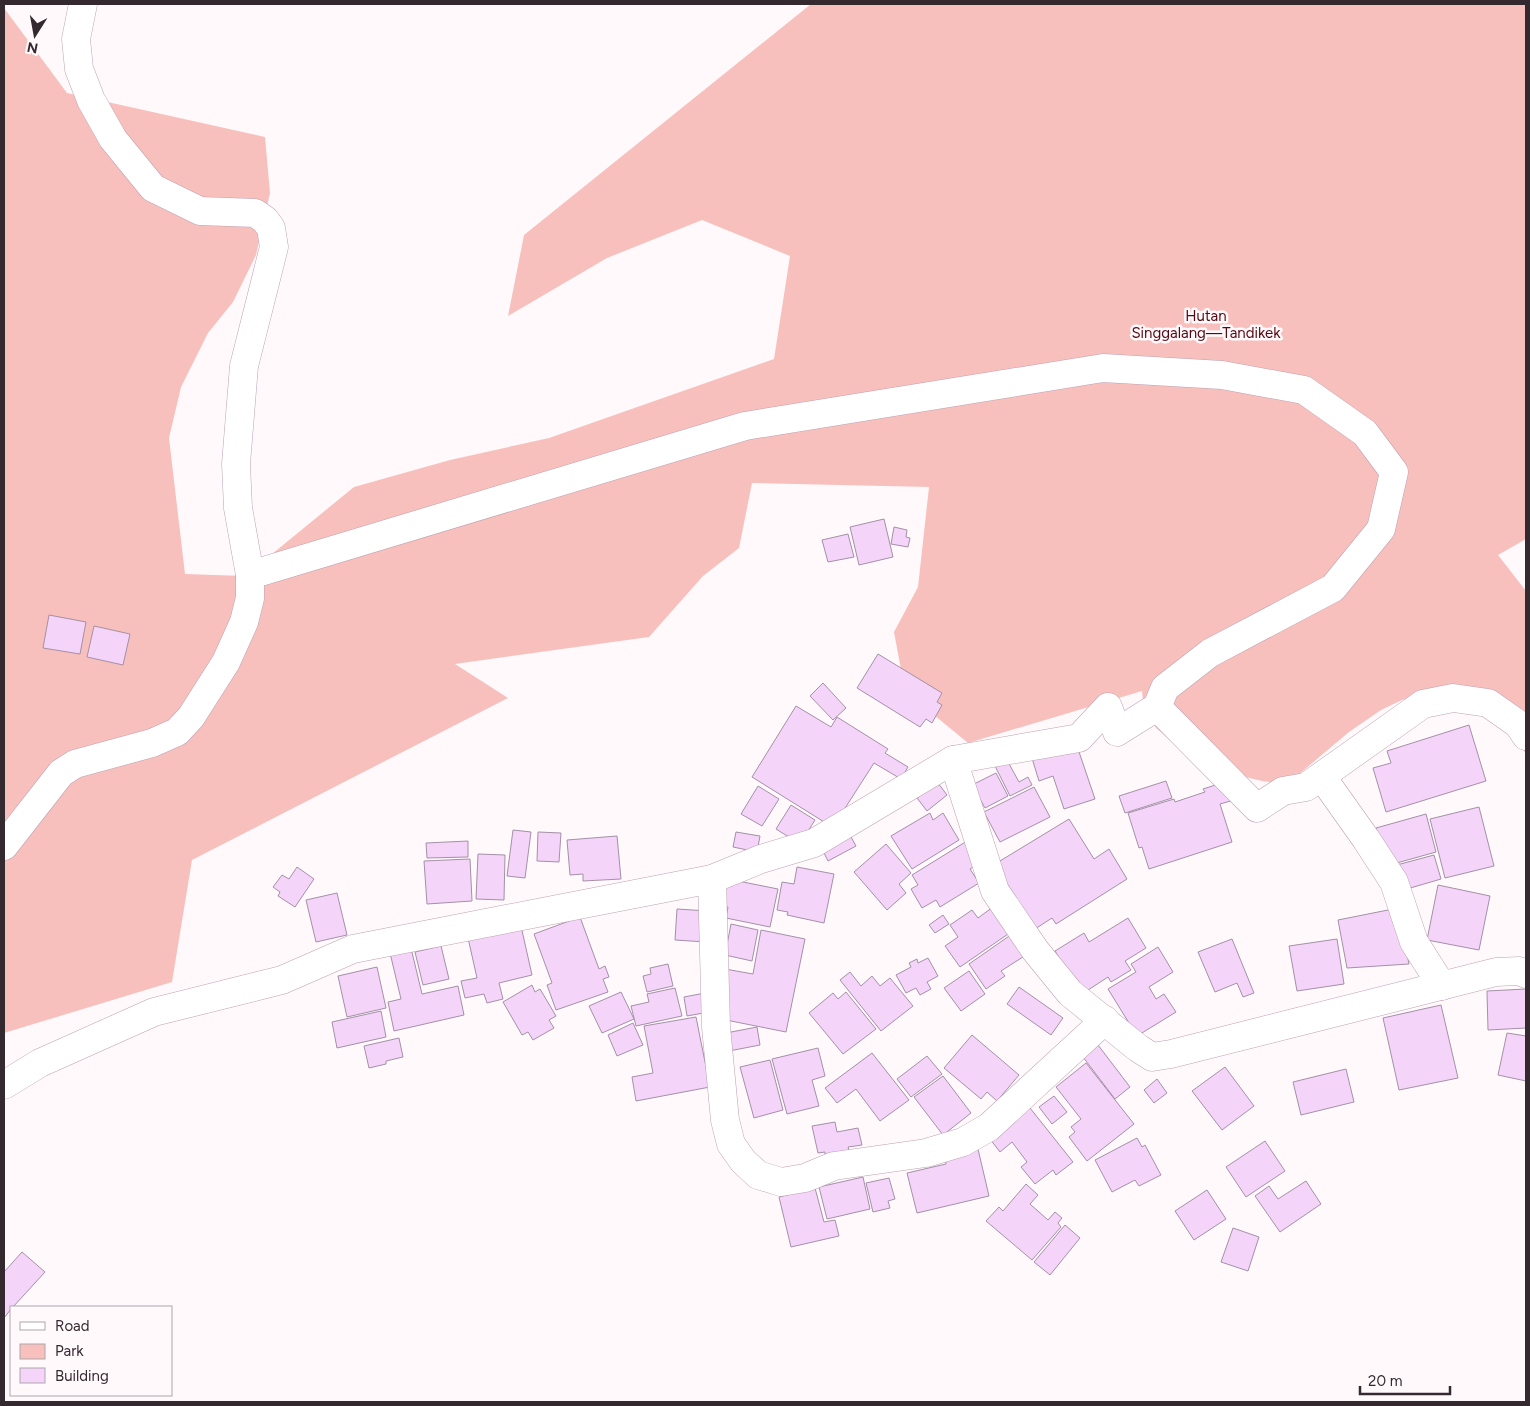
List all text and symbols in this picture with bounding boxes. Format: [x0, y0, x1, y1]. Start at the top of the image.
north arrow [10, 10, 60, 60]
text: N [26, 38, 40, 57]
park label: Hutan Singgalang—Tandikek [1131, 307, 1281, 342]
legend [10, 1306, 172, 1396]
text: Road [55, 1317, 90, 1335]
text: Park [55, 1342, 84, 1360]
scale bar [1360, 1364, 1450, 1396]
text: Building [55, 1367, 109, 1385]
text: 20 m [1368, 1372, 1402, 1390]

